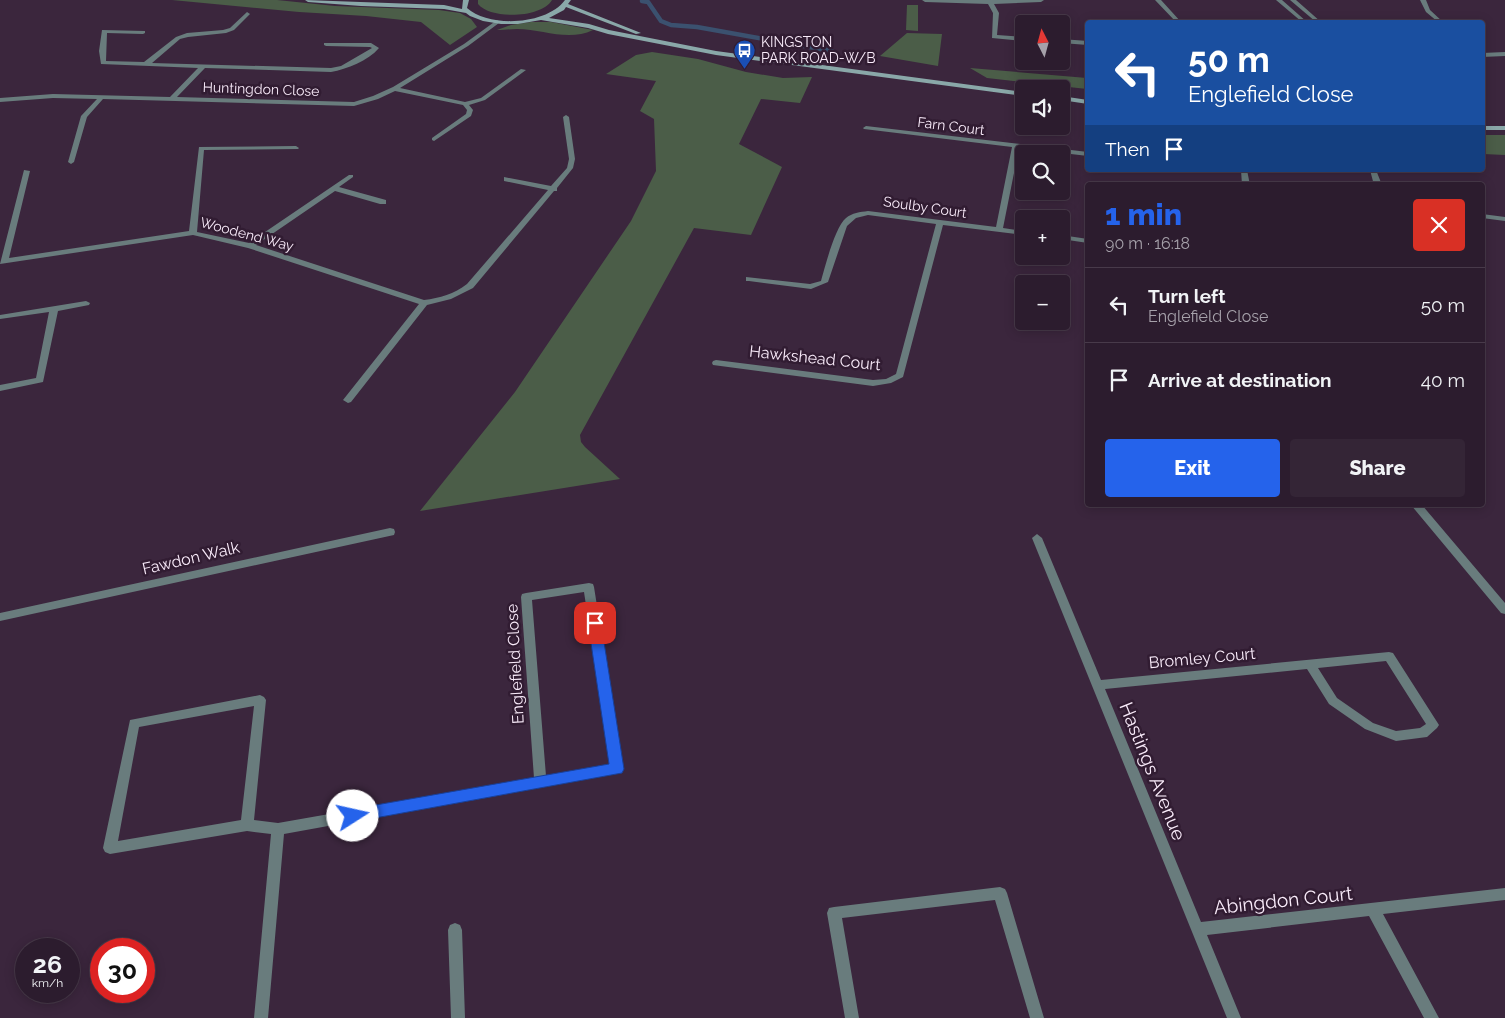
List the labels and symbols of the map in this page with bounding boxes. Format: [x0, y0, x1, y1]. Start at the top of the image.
north arrow [1015, 15, 1070, 70]
place label: KINGSTON PARK ROAD-W/B [761, 34, 876, 66]
bus stop icon: KINGSTON PARK ROAD-W/B [733, 38, 757, 69]
street label: Huntingdon Close [202, 79, 320, 99]
street label: Farn Court [917, 114, 986, 138]
street label: Soulby Court [882, 193, 968, 221]
street label: Woodend Way [198, 214, 296, 254]
street label: Hawkshead Court [748, 342, 882, 374]
street label: Fawdon Walk [140, 537, 242, 578]
pin [574, 602, 616, 644]
street label: Englefield Close [502, 603, 528, 725]
street label: Bromley Court [1148, 644, 1257, 672]
street label: Hastings Avenue [1115, 699, 1191, 843]
position arrow [326, 789, 378, 841]
street label: Abingdon Court [1213, 882, 1354, 918]
speed limit sign: 30 [90, 938, 155, 1003]

